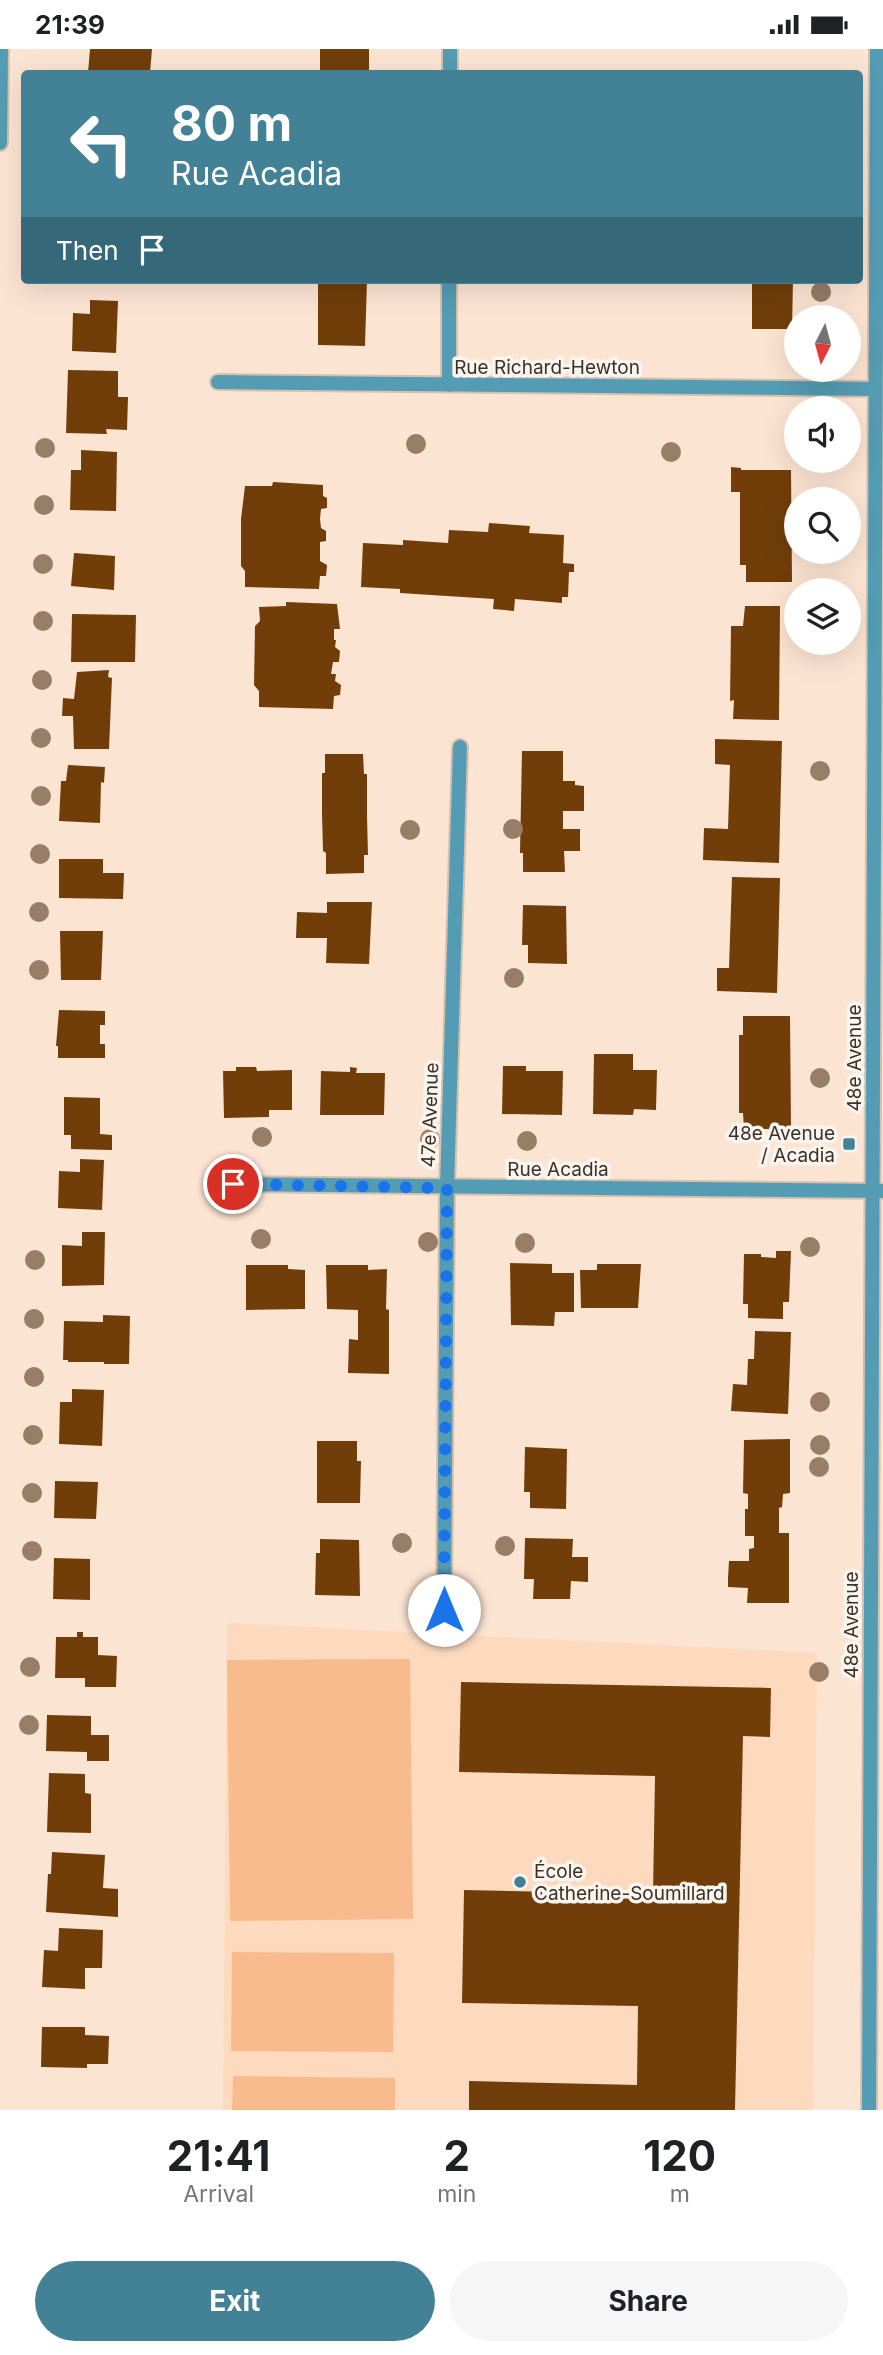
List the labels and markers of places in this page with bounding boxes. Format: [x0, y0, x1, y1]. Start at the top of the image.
place label: 48e Avenue / Acadia [728, 1122, 835, 1167]
marker: 48e Avenue / Acadia [841, 1136, 857, 1152]
pin [203, 1154, 263, 1214]
place label: École Catherine-Soumillard [534, 1859, 725, 1905]
marker: École Catherine-Soumillard [512, 1874, 528, 1890]

